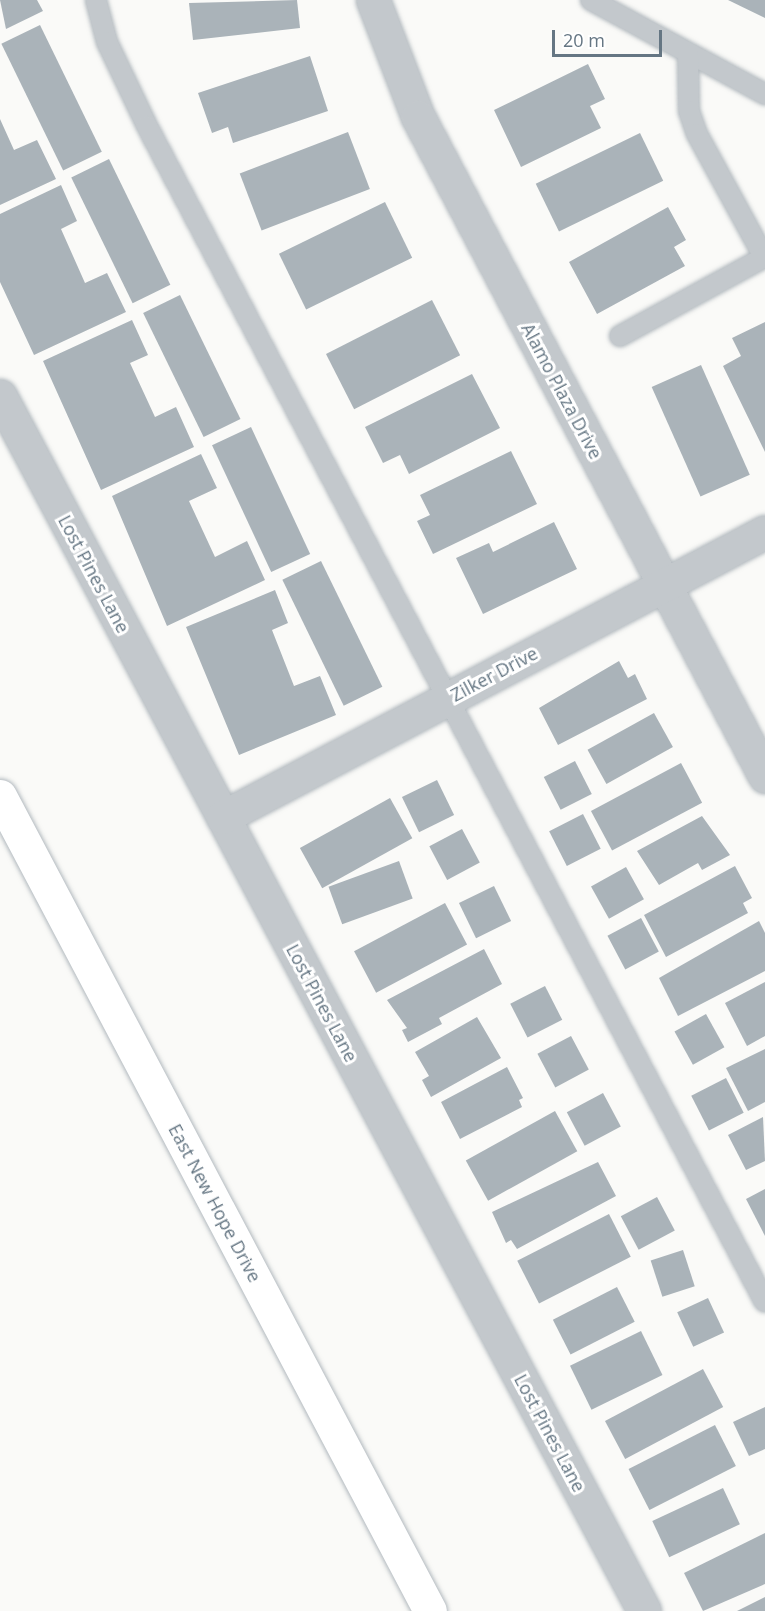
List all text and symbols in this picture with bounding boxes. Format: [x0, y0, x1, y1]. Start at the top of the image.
scale bar [555, 18, 664, 56]
text: 20 m [563, 28, 605, 52]
street label: Alamo Plaza Drive [517, 319, 607, 463]
street label: Lost Pines Lane [54, 511, 134, 637]
street label: Zilker Drive [447, 642, 541, 706]
street label: Lost Pines Lane [282, 940, 362, 1066]
street label: East New Hope Drive [164, 1120, 266, 1286]
street label: Lost Pines Lane [510, 1370, 590, 1496]

